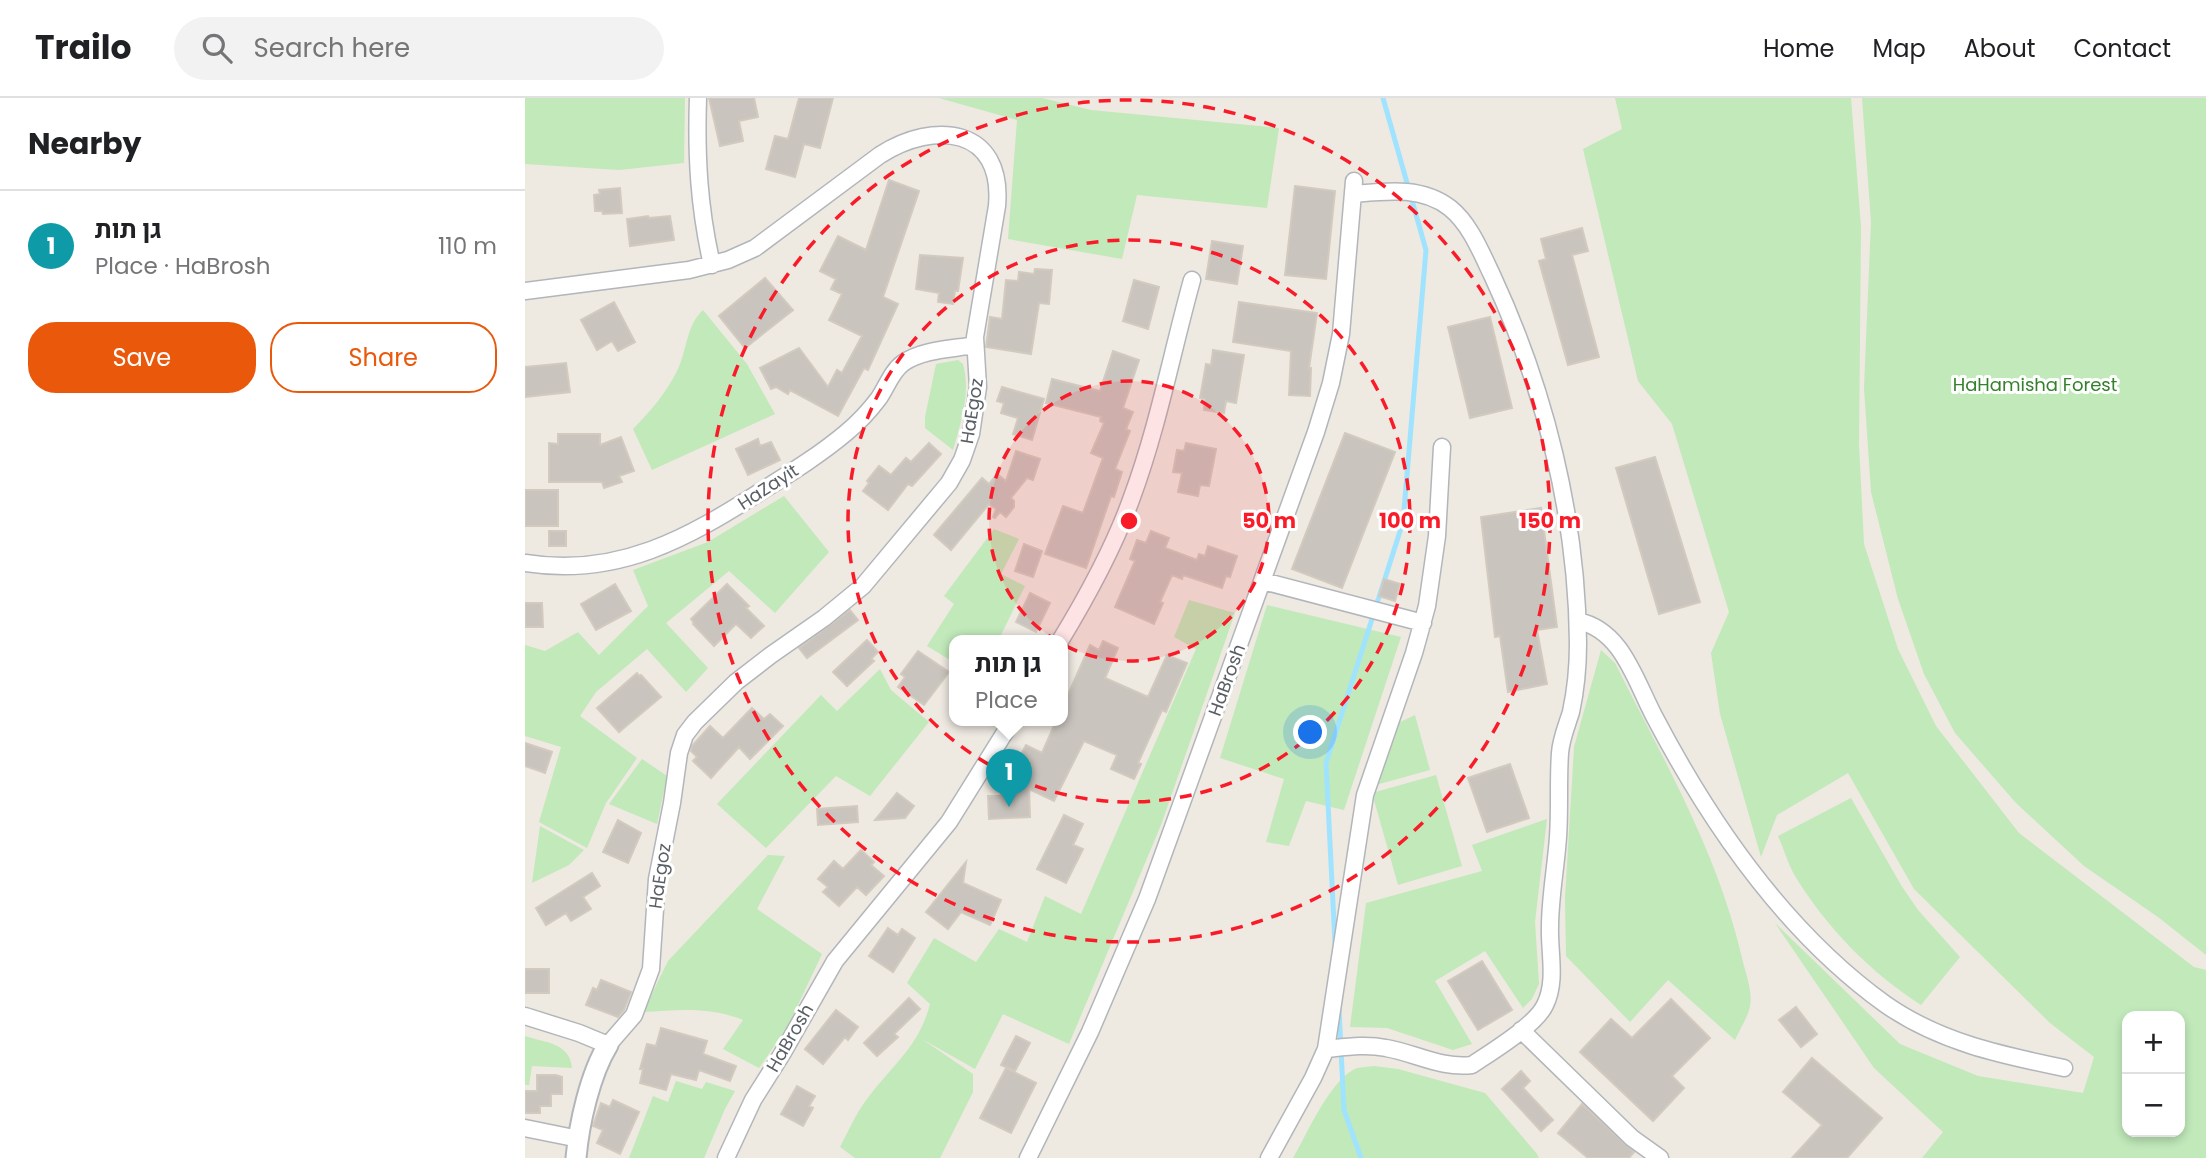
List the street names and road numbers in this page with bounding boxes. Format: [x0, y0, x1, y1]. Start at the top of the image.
street label: HaEgoz [954, 376, 989, 445]
street label: HaZayit [733, 458, 803, 515]
street label: HaBrosh [1202, 640, 1251, 719]
street label: HaEgoz [643, 842, 676, 910]
street label: HaBrosh [760, 999, 819, 1076]

